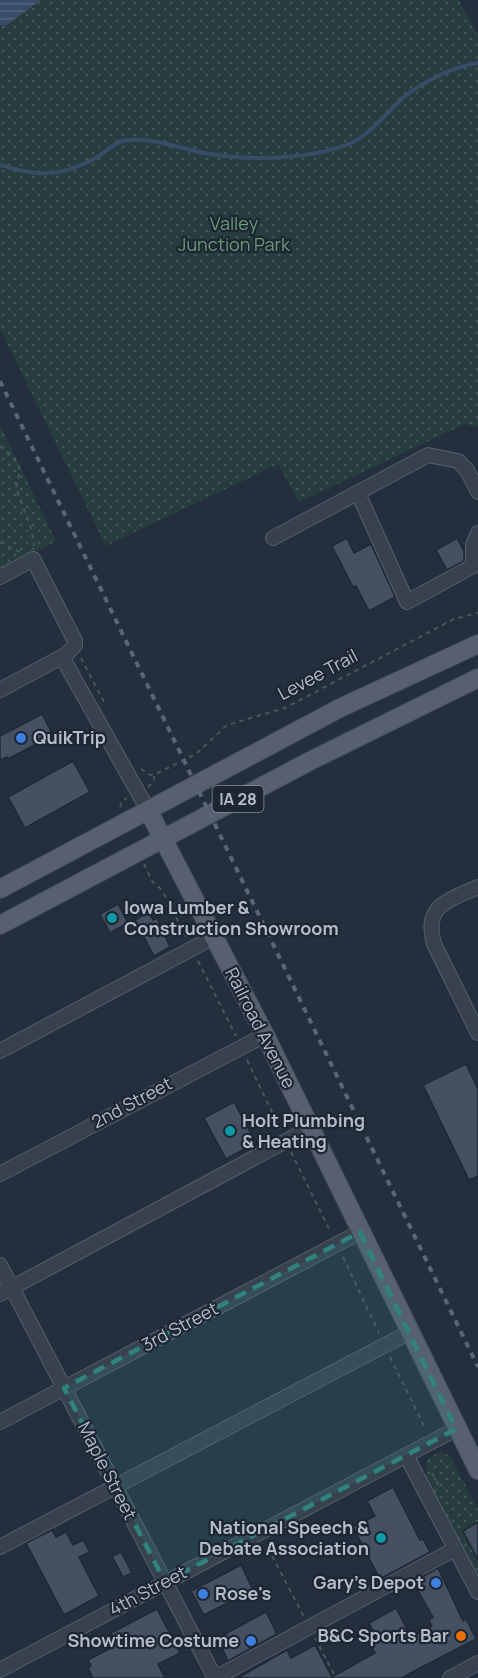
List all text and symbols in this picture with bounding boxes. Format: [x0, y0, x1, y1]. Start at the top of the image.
park label: Valley Junction Park [178, 211, 291, 256]
street label: Levee Trail [273, 643, 362, 705]
place label: QuikTrip [33, 725, 106, 749]
marker: QuikTrip [14, 731, 28, 745]
road number: IA 28 [212, 786, 264, 812]
place label: Iowa Lumber & Construction Showroom [124, 895, 339, 940]
marker: Iowa Lumber & Construction Showroom [105, 911, 119, 925]
street label: Railroad Avenue [220, 963, 302, 1092]
street label: 2nd Street [87, 1071, 176, 1133]
place label: Holt Plumbing & Heating [242, 1108, 365, 1153]
marker: Holt Plumbing & Heating [223, 1124, 237, 1138]
street label: 3rd Street [137, 1296, 222, 1356]
street label: Maple Street [73, 1417, 143, 1524]
place label: National Speech & Debate Association [199, 1515, 369, 1560]
marker: National Speech & Debate Association [374, 1531, 388, 1545]
street label: 4th Street [104, 1560, 191, 1621]
place label: Gary's Depot [313, 1570, 424, 1594]
marker: Gary's Depot [429, 1576, 443, 1590]
place label: Rose's [215, 1581, 272, 1605]
marker: Rose's [196, 1587, 210, 1601]
place label: B&C Sports Bar [317, 1623, 449, 1647]
place label: Showtime Costume [68, 1628, 239, 1652]
marker: B&C Sports Bar [454, 1629, 468, 1643]
marker: Showtime Costume [244, 1634, 258, 1648]

